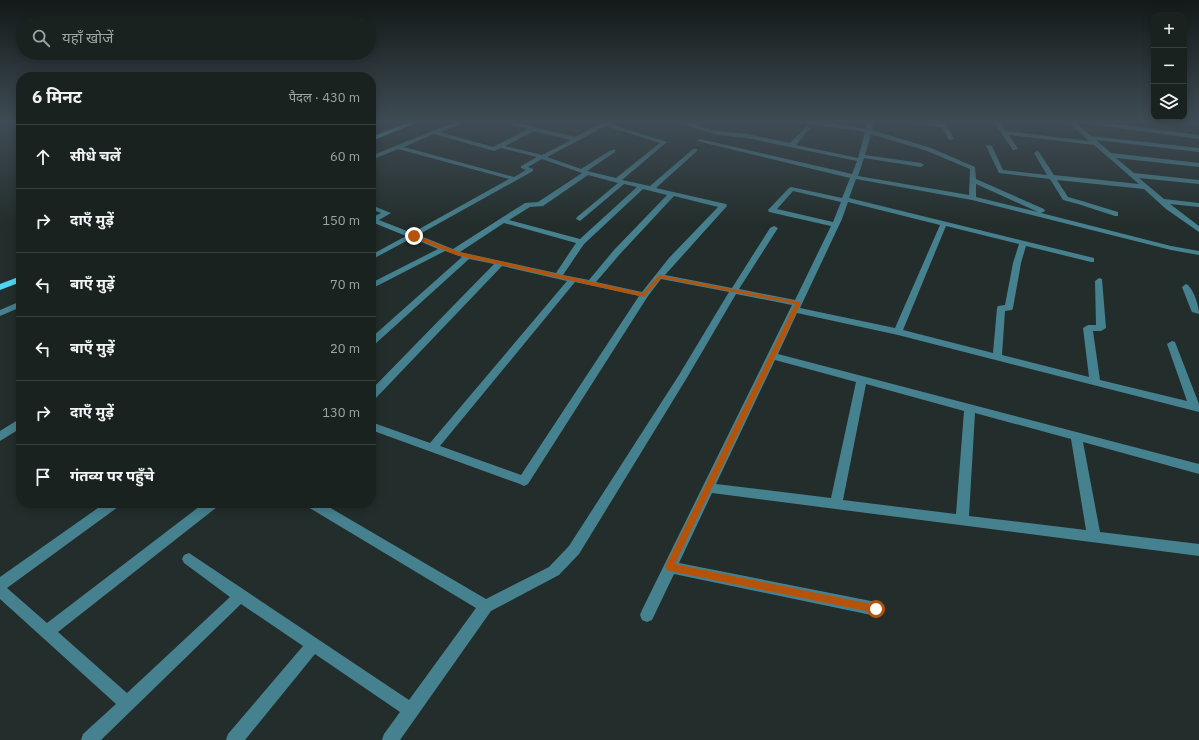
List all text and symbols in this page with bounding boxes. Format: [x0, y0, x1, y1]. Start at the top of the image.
map controls [1151, 12, 1187, 120]
button: + [1151, 12, 1187, 48]
search box [16, 16, 376, 60]
icon: search [30, 27, 52, 49]
text: यहाँ खोजें [62, 28, 113, 47]
button: − [1151, 48, 1187, 84]
button: layers [1151, 84, 1187, 120]
text: 6 मिनट [32, 86, 82, 108]
text: पैदल · 430 m [289, 89, 360, 106]
icon: ahead [32, 146, 54, 168]
text: सीधे चलें [70, 146, 121, 165]
text: 60 m [330, 148, 360, 165]
icon: right [32, 210, 54, 232]
text: दाएँ मुड़ें [70, 210, 114, 229]
text: 150 m [322, 212, 360, 229]
route end [405, 227, 423, 245]
icon: left [32, 274, 54, 296]
text: बाएँ मुड़ें [70, 274, 115, 293]
text: 70 m [330, 276, 360, 293]
icon: left [32, 338, 54, 360]
text: बाएँ मुड़ें [70, 338, 115, 357]
text: 20 m [330, 340, 360, 357]
icon: right [32, 402, 54, 424]
text: दाएँ मुड़ें [70, 402, 114, 421]
text: 130 m [322, 404, 360, 421]
icon: arrive [32, 466, 54, 488]
text: गंतव्य पर पहुँचे [70, 466, 154, 485]
route start [867, 600, 885, 618]

